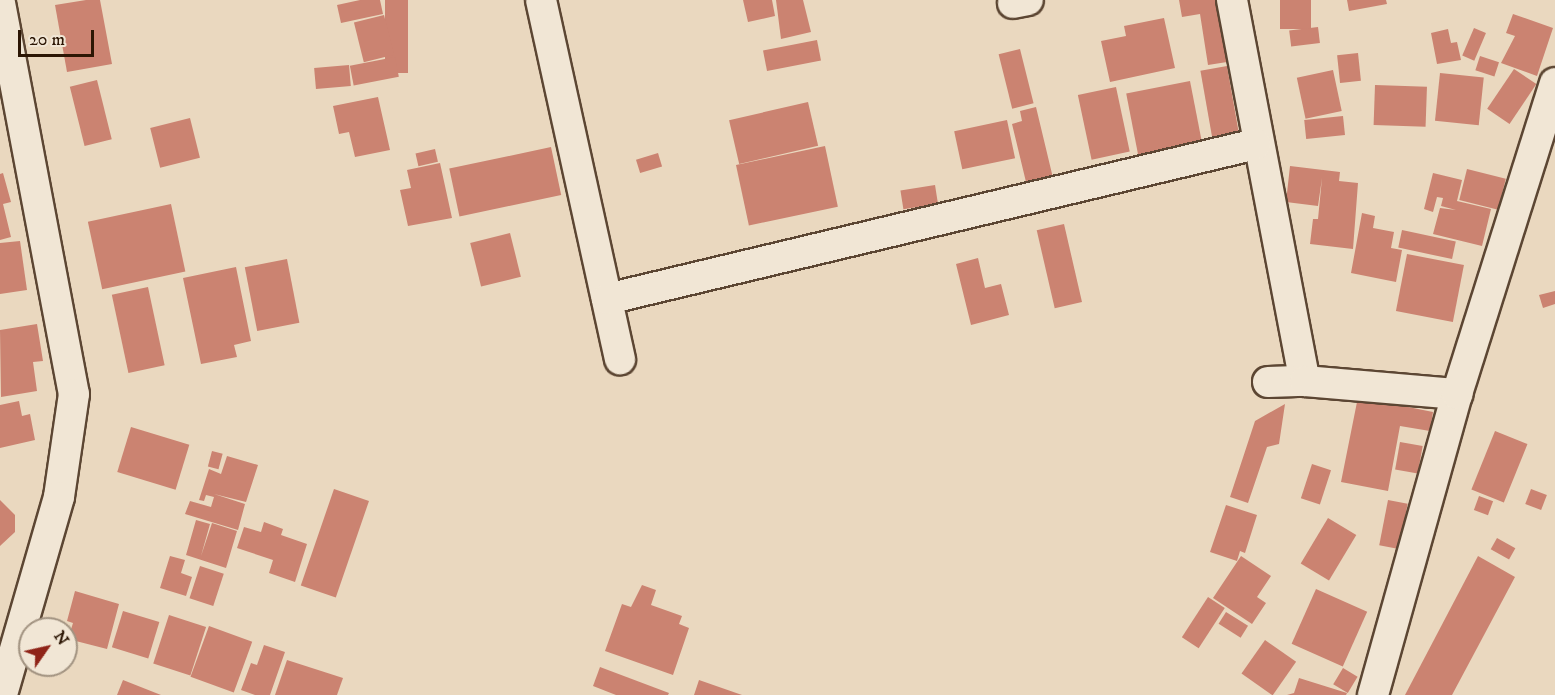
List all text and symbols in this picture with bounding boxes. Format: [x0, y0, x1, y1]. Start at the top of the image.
scale bar [21, 18, 98, 56]
text: 20 m [29, 29, 65, 51]
north arrow [18, 617, 78, 677]
text: N [49, 627, 73, 649]

